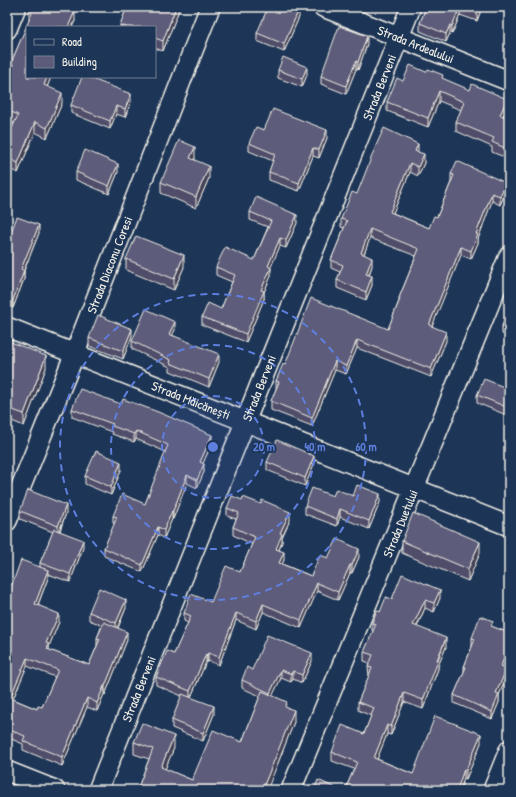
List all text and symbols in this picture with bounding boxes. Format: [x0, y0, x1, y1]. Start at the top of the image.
street label: Strada Ardealului [375, 21, 457, 67]
legend [26, 26, 156, 78]
text: Road [62, 33, 82, 50]
street label: Strada Berveni [358, 51, 400, 123]
text: Building [62, 53, 97, 70]
street label: Strada Diaconu Coresi [82, 213, 136, 316]
street label: Strada Berveni [237, 352, 280, 424]
street label: Strada Măicănești [149, 376, 233, 424]
text: 20 m [253, 438, 275, 455]
text: 40 m [305, 438, 325, 455]
text: 60 m [355, 438, 377, 455]
centre of rings [206, 440, 220, 454]
street label: Strada Duetului [378, 487, 422, 560]
street label: Strada Berveni [117, 653, 160, 725]

